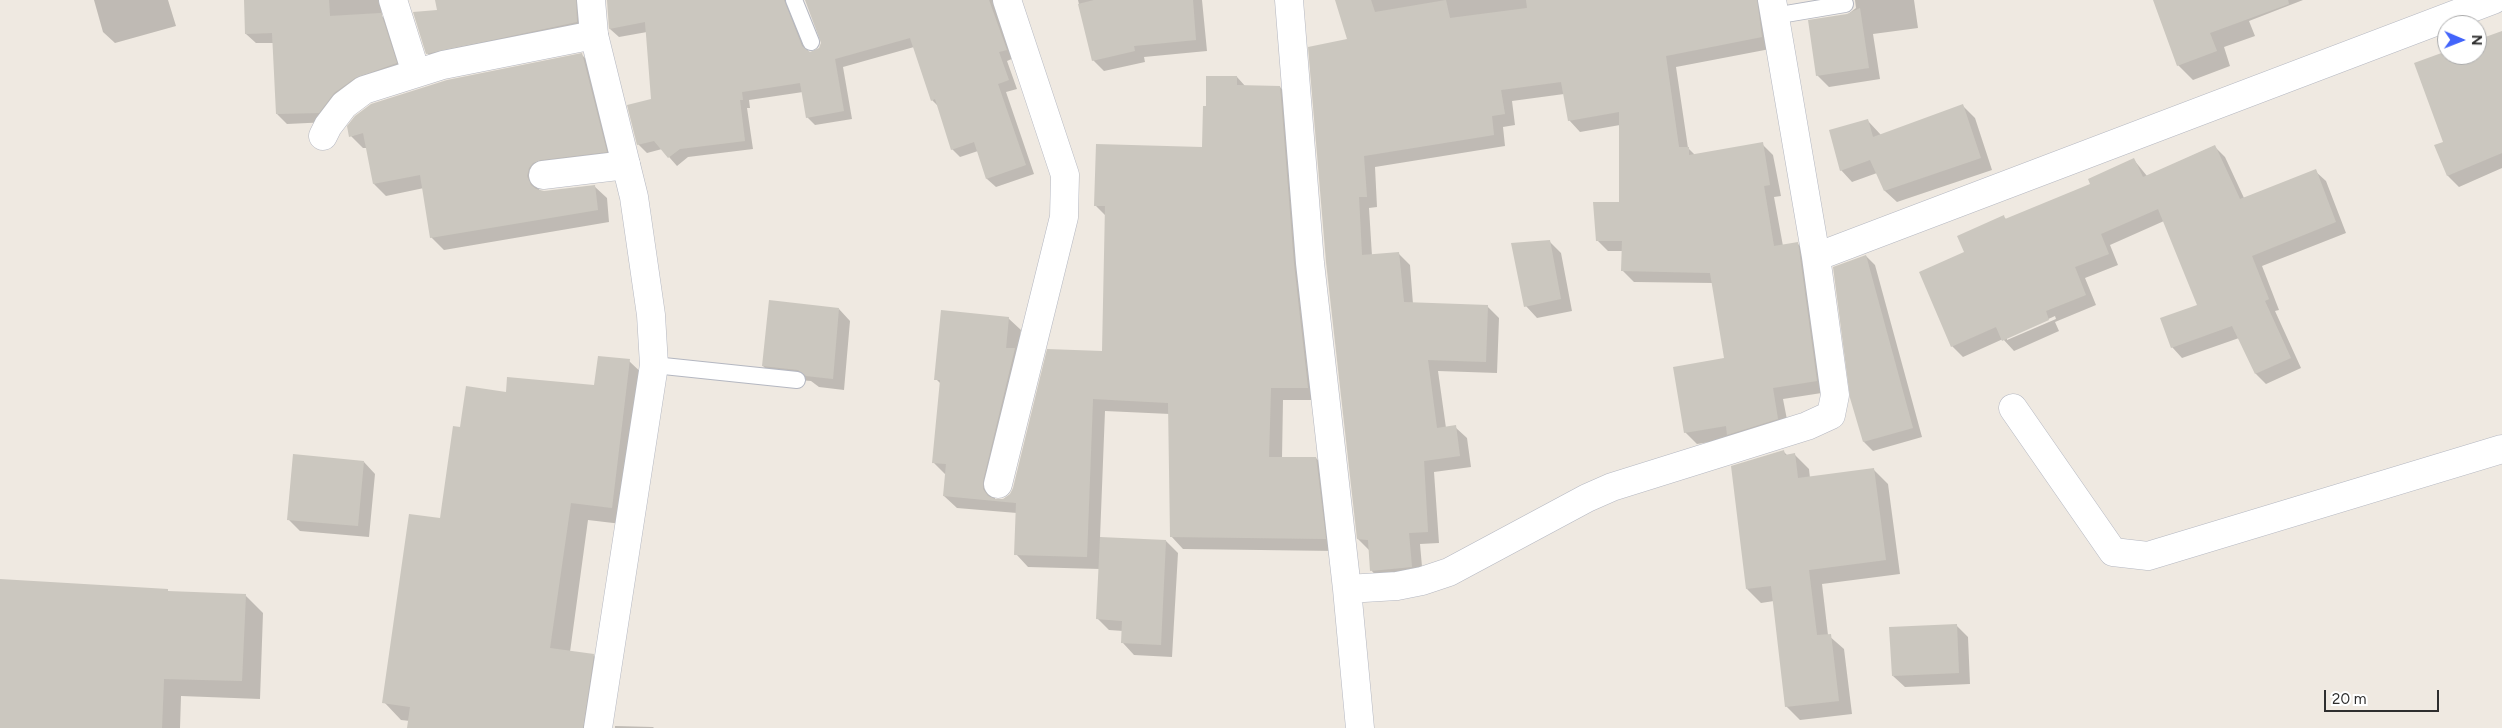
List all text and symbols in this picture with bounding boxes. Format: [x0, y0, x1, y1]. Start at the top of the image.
north arrow [2437, 15, 2487, 65]
text: N [2468, 35, 2485, 46]
scale bar [2327, 680, 2442, 712]
text: 20 m [2332, 690, 2366, 708]

